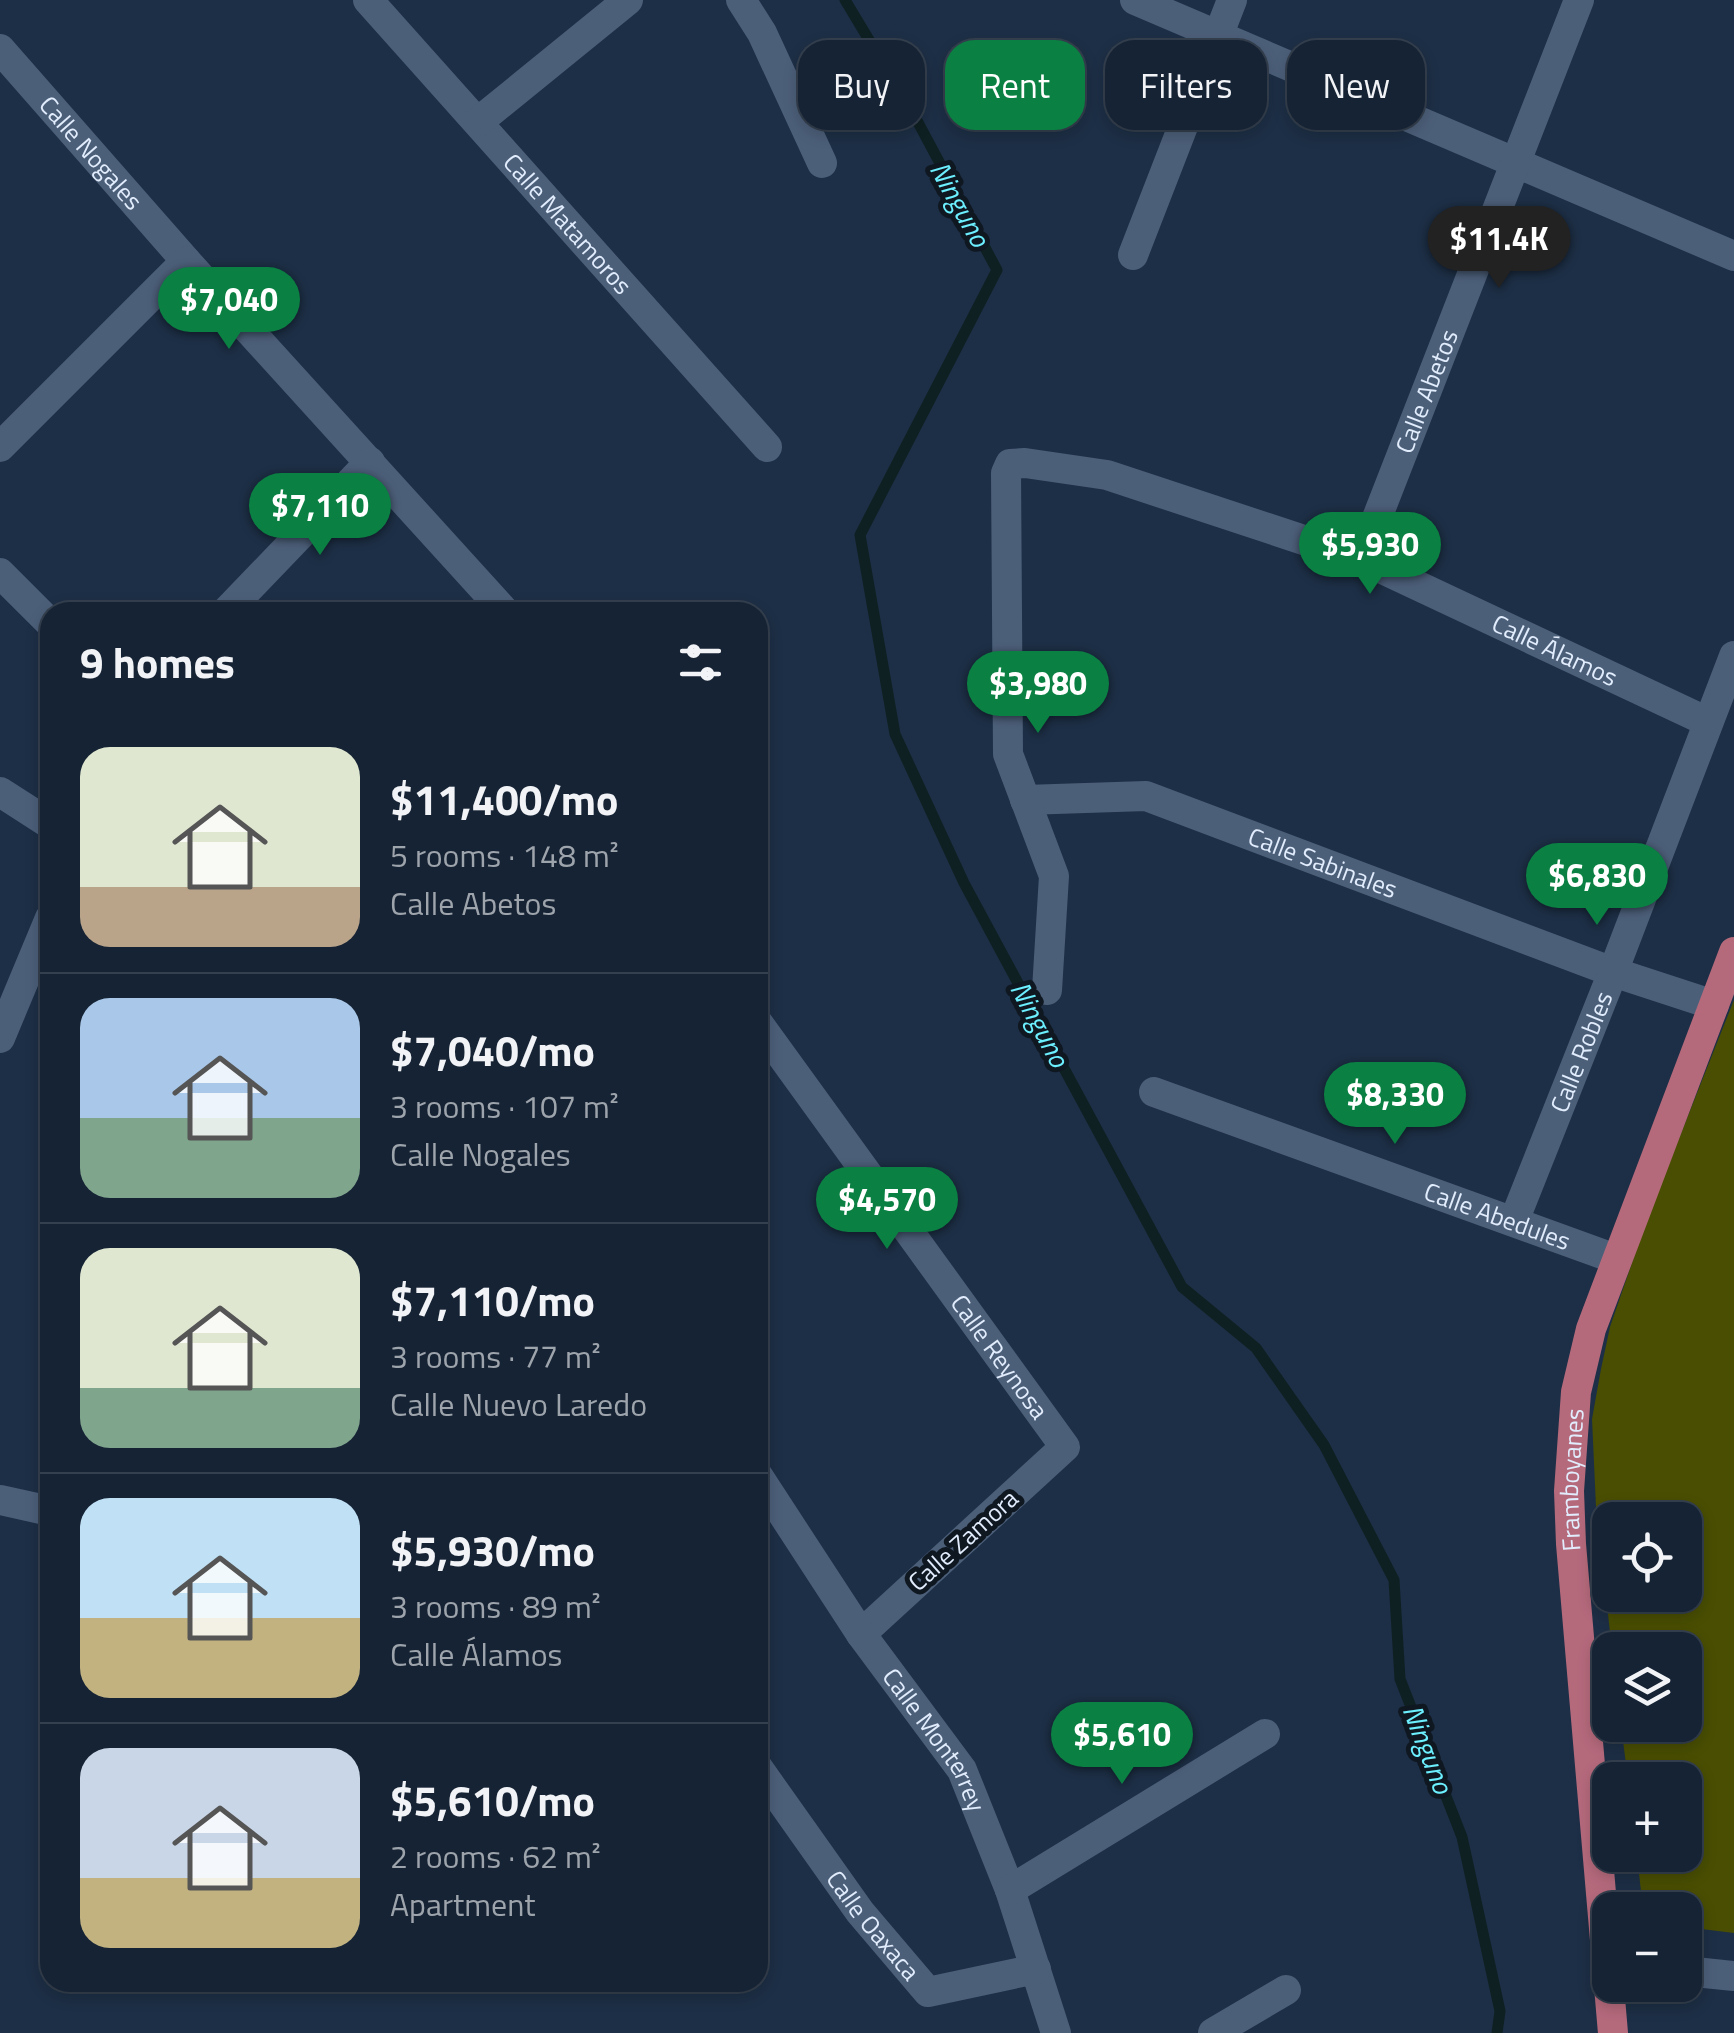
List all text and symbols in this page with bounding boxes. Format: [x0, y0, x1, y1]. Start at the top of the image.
chip: Buy [798, 40, 925, 130]
chip: Rent [945, 40, 1085, 130]
chip: Filters [1105, 40, 1267, 130]
chip: New [1287, 40, 1425, 130]
street label: Calle Nogales [30, 87, 152, 218]
street label: Calle Matamoros [494, 145, 641, 303]
water label: Ninguno [919, 153, 1002, 256]
pin: $11.4K [1418, 206, 1580, 291]
text: $11.4K [1450, 214, 1548, 262]
pin: $7,040 [148, 267, 310, 352]
text: $7,040 [180, 275, 278, 323]
street label: Calle Abetos [1385, 324, 1468, 459]
pin: $7,110 [239, 473, 401, 558]
text: $7,110 [271, 481, 369, 529]
pin: $5,930 [1289, 512, 1451, 597]
text: $5,930 [1321, 520, 1419, 568]
street label: Calle Álamos [1486, 604, 1624, 696]
text: 9 homes [80, 630, 235, 694]
icon: filters [673, 635, 728, 690]
pin: $3,980 [957, 651, 1119, 736]
text: $3,980 [989, 659, 1087, 707]
text: $11,400/mo [390, 767, 618, 831]
icon: home [160, 787, 280, 907]
street label: Calle Sabinales [1243, 817, 1403, 908]
text: 5 rooms · 148 m² [390, 831, 619, 879]
pin: $6,830 [1516, 843, 1678, 928]
text: $6,830 [1548, 851, 1646, 899]
text: Calle Abetos [390, 879, 556, 927]
water label: Ninguno [1000, 973, 1082, 1076]
street label: Calle Robles [1540, 986, 1622, 1118]
text: $7,040/mo [390, 1018, 595, 1082]
icon: home [160, 1038, 280, 1158]
pin: $8,330 [1314, 1062, 1476, 1147]
text: $8,330 [1346, 1070, 1444, 1118]
text: 3 rooms · 107 m² [390, 1082, 619, 1130]
text: Calle Nogales [390, 1130, 571, 1178]
pin: $4,570 [806, 1167, 968, 1252]
street label: Calle Abedules [1419, 1172, 1576, 1260]
text: $4,570 [838, 1175, 936, 1223]
text: $7,110/mo [390, 1268, 595, 1332]
street label: Calle Reynosa [941, 1286, 1058, 1427]
icon: home [160, 1288, 280, 1408]
text: 3 rooms · 77 m² [390, 1332, 601, 1380]
text: Calle Nuevo Laredo [390, 1380, 647, 1428]
street label: Framboyanes [1550, 1407, 1594, 1553]
street label: Calle Zamora [899, 1480, 1027, 1600]
map controls [1592, 1502, 1702, 2002]
button: locate [1592, 1502, 1702, 1612]
text: $5,930/mo [390, 1518, 595, 1582]
icon: home [160, 1538, 280, 1658]
text: 3 rooms · 89 m² [390, 1582, 601, 1630]
text: Calle Álamos [390, 1630, 562, 1678]
button: layers [1592, 1632, 1702, 1742]
street label: Calle Monterrey [873, 1660, 996, 1817]
water label: Ninguno [1392, 1698, 1465, 1801]
pin: $5,610 [1041, 1702, 1203, 1787]
text: $5,610 [1073, 1710, 1171, 1758]
button: + [1592, 1762, 1702, 1872]
text: $5,610/mo [390, 1768, 595, 1832]
icon: home [160, 1788, 280, 1908]
text: 2 rooms · 62 m² [390, 1832, 601, 1880]
street label: Calle Oaxaca [817, 1862, 930, 1989]
text: Apartment [390, 1880, 536, 1928]
button: − [1592, 1892, 1702, 2002]

